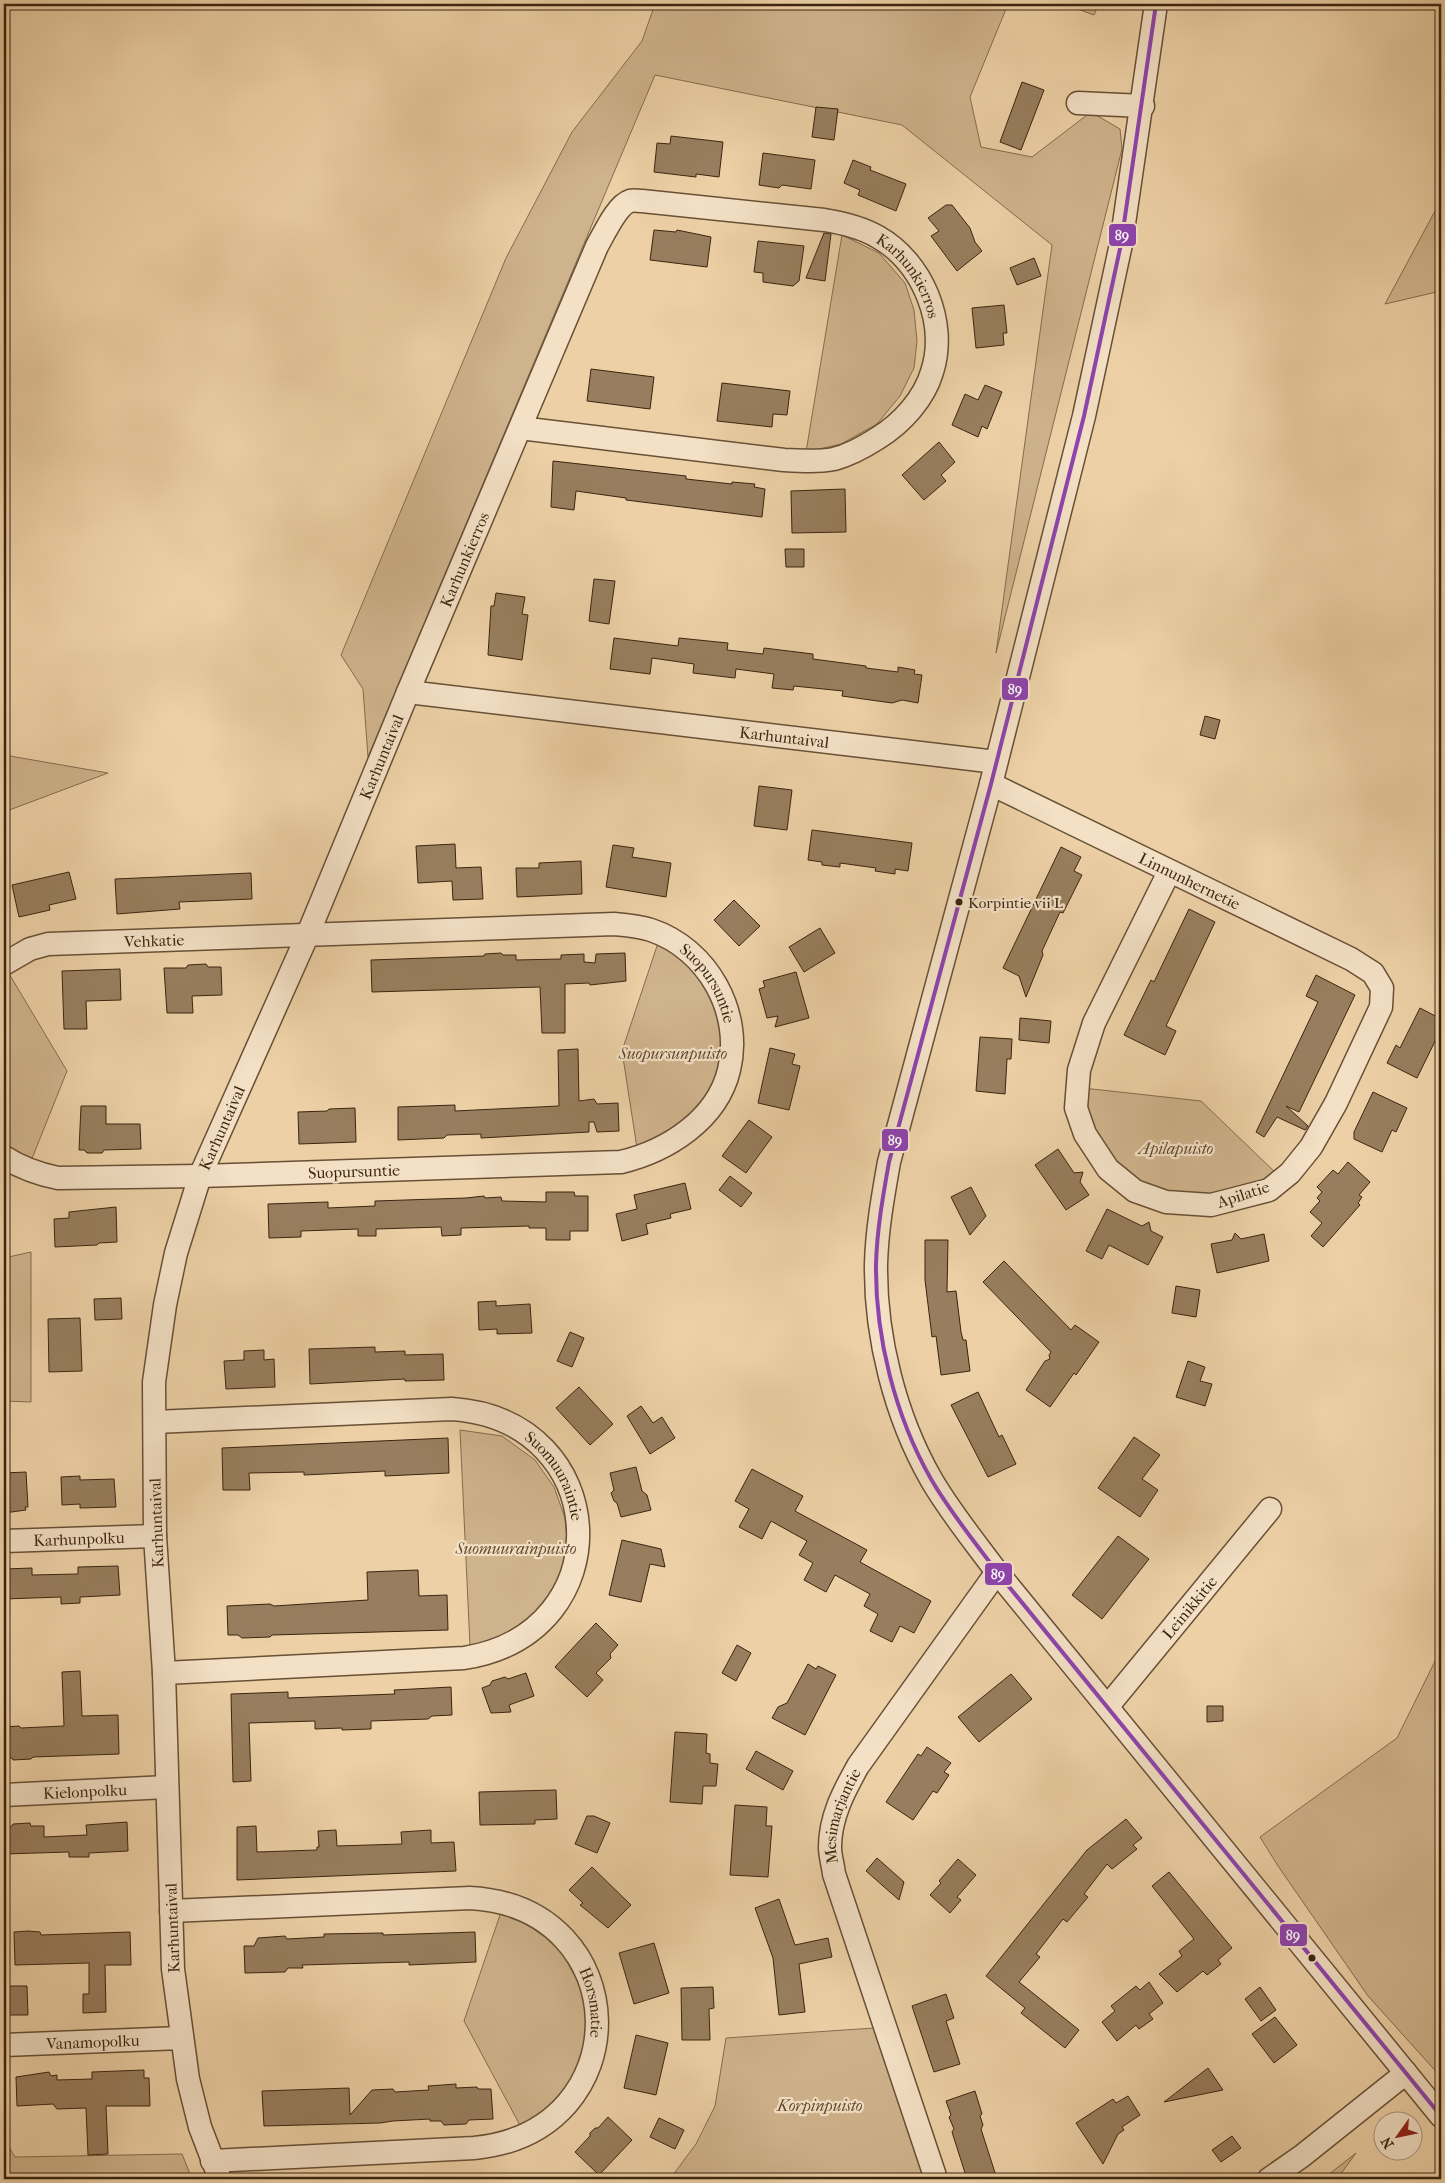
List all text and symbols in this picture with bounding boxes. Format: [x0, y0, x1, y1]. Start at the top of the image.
line badge: 89 [1108, 223, 1137, 247]
text: 89 [1115, 227, 1129, 244]
street label: Karhunkierros [873, 229, 943, 320]
street label: Karhunkierros [436, 509, 493, 610]
line badge: 89 [1001, 677, 1029, 701]
text: 89 [1008, 681, 1022, 698]
street label: Karhuntaival [356, 711, 408, 802]
street label: Karhuntaival [738, 723, 831, 752]
street label: Linnunhernetie [1136, 848, 1243, 914]
place label: Korpintie vii L [968, 894, 1063, 912]
marker: Korpintie vii L [954, 897, 964, 907]
street label: Vehkatie [123, 930, 185, 951]
street label: Suopursuntie [676, 939, 739, 1025]
park label: Suopursunpuisto [618, 1044, 728, 1063]
street label: Karhuntaival [195, 1082, 249, 1173]
line badge: 89 [881, 1128, 909, 1152]
text: 89 [888, 1132, 902, 1149]
park label: Apilapuisto [1137, 1139, 1214, 1158]
street label: Suopursuntie [308, 1160, 400, 1183]
street label: Apilatie [1214, 1177, 1272, 1212]
street label: Suomuuraintie [521, 1427, 586, 1522]
street label: Karhuntaival [145, 1477, 168, 1568]
street label: Karhunpolku [33, 1528, 125, 1550]
park label: Suomuurainpuisto [455, 1539, 577, 1558]
line badge: 89 [984, 1562, 1013, 1586]
text: 89 [991, 1566, 1005, 1583]
street label: Leinikkitie [1158, 1572, 1221, 1643]
street label: Mesimarjantie [821, 1765, 865, 1865]
street label: Kielonpolku [42, 1780, 127, 1803]
street label: Karhuntaival [161, 1882, 184, 1973]
line badge: 89 [1279, 1923, 1308, 1947]
text: 89 [1286, 1927, 1300, 1944]
unlabelled marker [1307, 1953, 1317, 1963]
street label: Horsmatie [575, 1964, 606, 2039]
street label: Vanamopolku [45, 2031, 140, 2053]
park label: Korpinpuisto [776, 2096, 863, 2115]
north arrow [1372, 2110, 1422, 2160]
text: N [1377, 2133, 1398, 2152]

